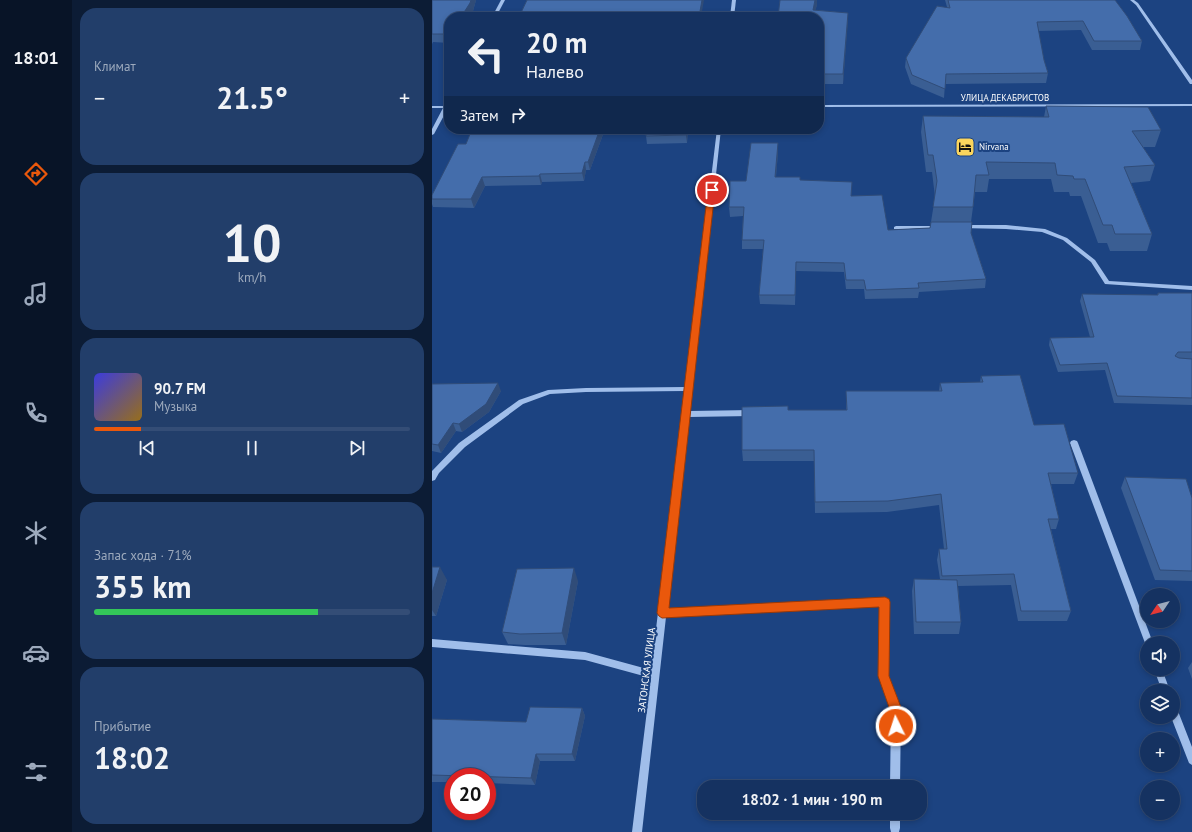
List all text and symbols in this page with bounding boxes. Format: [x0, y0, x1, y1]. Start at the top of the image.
text: 20 m [526, 24, 587, 61]
icon: left [460, 28, 512, 80]
text: 18:01 [13, 46, 59, 69]
text: Климат [94, 58, 136, 75]
text: Налево [526, 60, 584, 83]
text: 21.5° [216, 78, 288, 117]
text: − [94, 84, 105, 112]
text: + [399, 84, 410, 112]
street label: УЛИЦА ДЕКАБРИСТОВ [961, 92, 1049, 103]
icon: right [507, 104, 529, 126]
text: Затем [460, 106, 499, 125]
hotel icon: Nirvana [954, 136, 976, 158]
place label: Nirvana [979, 141, 1009, 152]
icon: directions [22, 160, 50, 188]
pin [695, 173, 729, 207]
icon: arrive [701, 179, 723, 201]
text: 10 [223, 209, 281, 276]
text: km/h [238, 269, 266, 286]
icon: music [22, 280, 50, 308]
text: 90.7 FM [154, 379, 206, 398]
text: Музыка [154, 398, 197, 415]
icon: phone [22, 399, 50, 427]
icon: previous [136, 437, 158, 459]
icon: pause [241, 437, 263, 459]
icon: next [346, 437, 368, 459]
icon: climate [22, 519, 50, 547]
text: Запас хода · 71% [94, 547, 192, 564]
text: 355 km [94, 567, 192, 606]
north arrow [1140, 588, 1180, 628]
map controls [1140, 588, 1180, 820]
street label: ЗАТОНСКАЯ УЛИЦА [635, 626, 658, 714]
button: sound [1140, 636, 1180, 676]
icon: car [22, 639, 50, 667]
button: layers [1140, 684, 1180, 724]
position arrow [875, 705, 917, 747]
text: Прибытие [94, 718, 151, 735]
button: + [1140, 732, 1180, 772]
text: 18:02 [94, 738, 170, 777]
icon: filters [22, 758, 50, 786]
speed limit sign: 20 [444, 768, 496, 820]
button: − [1140, 780, 1180, 820]
text: 18:02 · 1 мин · 190 m [742, 790, 882, 809]

